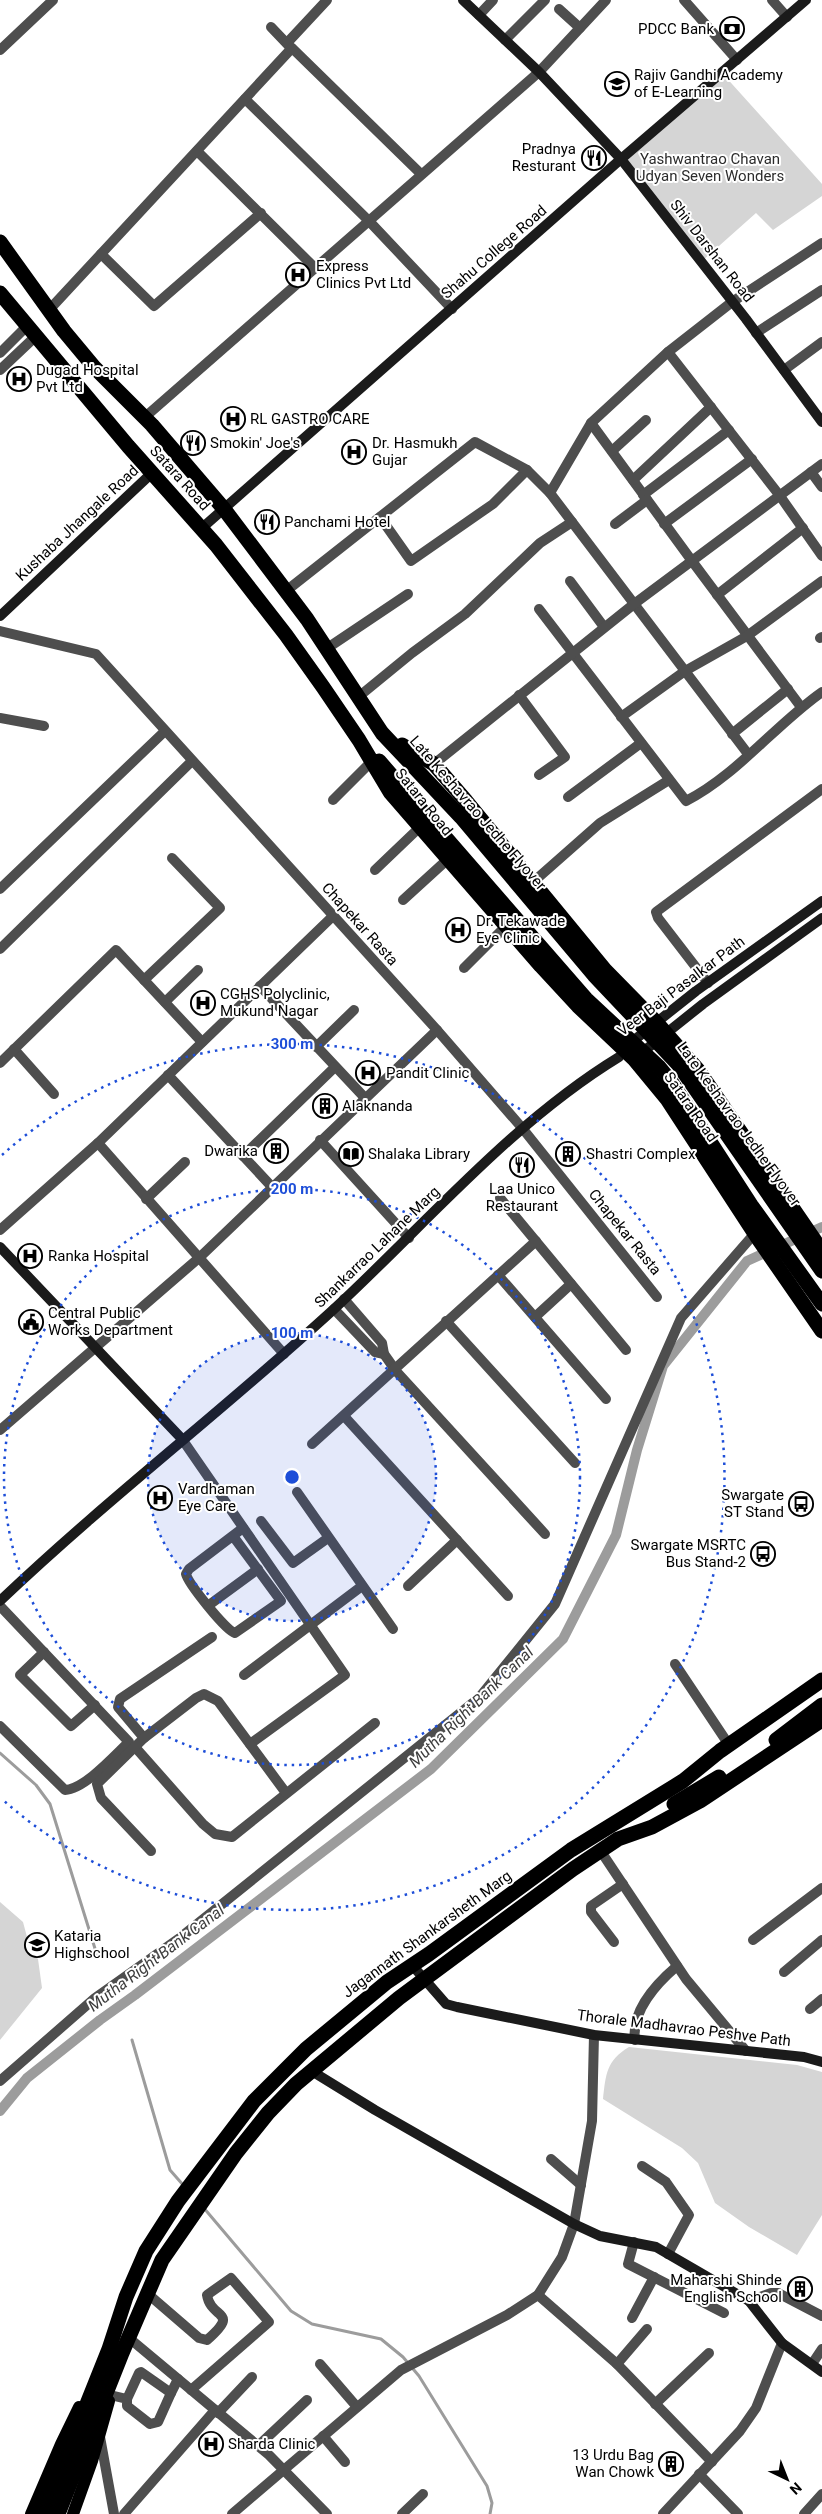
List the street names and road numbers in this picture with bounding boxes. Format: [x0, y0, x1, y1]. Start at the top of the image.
street label: Shiv Darshan Road [666, 196, 758, 306]
street label: Shahu College Road [438, 201, 550, 303]
street label: Satara Road [146, 442, 214, 514]
street label: Kushaba Jhangale Road [12, 461, 142, 585]
street label: Late Keshavrao Jedhe Flyover [406, 732, 550, 894]
street label: Satara Road [391, 765, 457, 839]
street label: Chapekar Rasta [318, 879, 402, 969]
street label: Veer Baji Pasalkar Path [614, 932, 748, 1040]
street label: Late Keshavrao Jedhe Flyover [673, 1038, 805, 1210]
street label: Satara Road [660, 1069, 722, 1145]
street label: Shankarrao Lahane Marg [311, 1183, 443, 1311]
street label: Chapekar Rasta [585, 1185, 665, 1279]
street label: Jagannath Shankarsheth Marg [339, 1867, 515, 2001]
street label: Thorale Madhavrao Peshve Path [576, 2006, 792, 2050]

